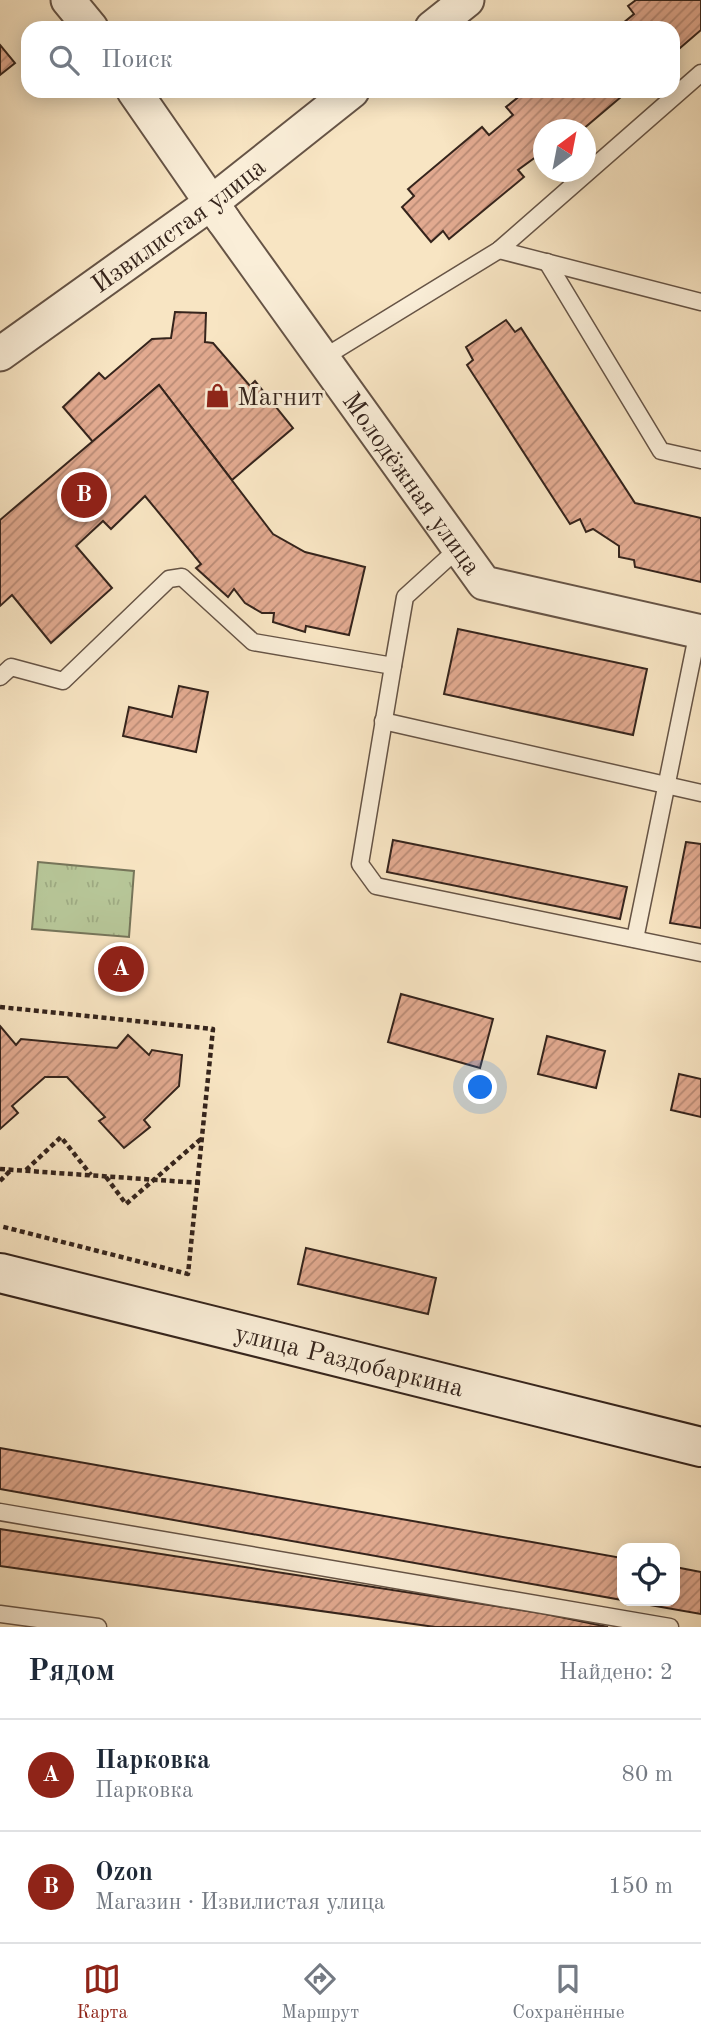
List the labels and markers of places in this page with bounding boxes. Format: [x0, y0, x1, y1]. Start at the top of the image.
shop icon: Магнит [203, 382, 231, 410]
place label: Магнит [237, 385, 323, 411]
pin: B [61, 469, 107, 521]
pin: A [98, 943, 144, 995]

